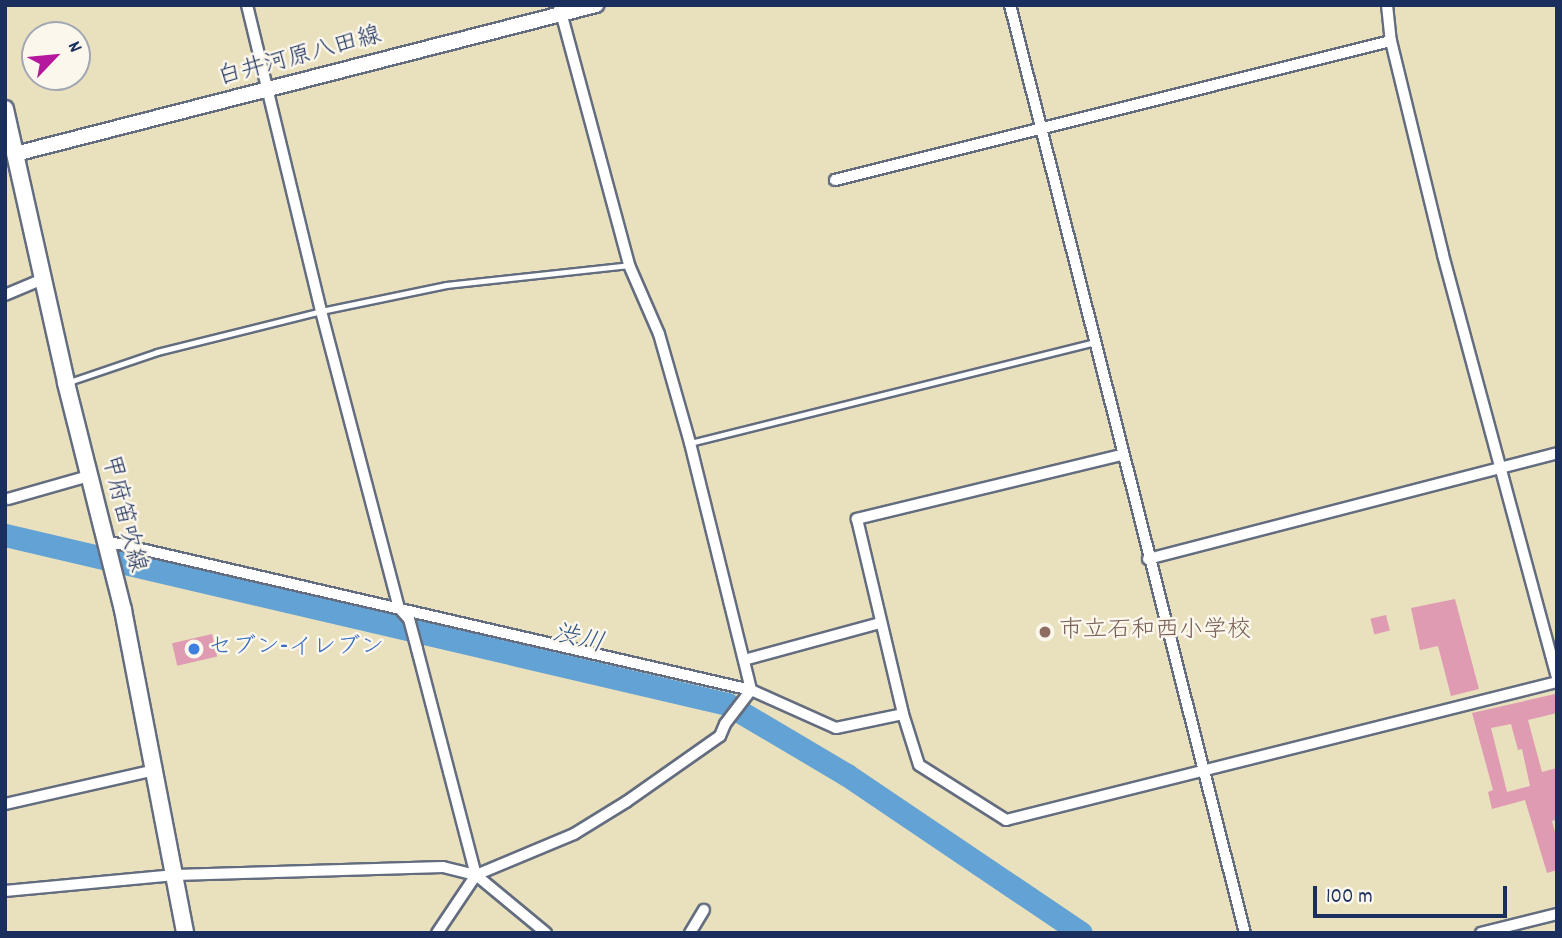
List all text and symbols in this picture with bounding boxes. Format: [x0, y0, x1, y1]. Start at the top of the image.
north arrow [21, 21, 91, 91]
street label: 白井河原八田線 [215, 22, 385, 94]
text: N [59, 37, 88, 58]
street label: 甲府笛吹線 [94, 452, 150, 576]
place label: 市立石和西小学校 [1059, 618, 1251, 646]
water label: 渋川 [549, 619, 607, 661]
marker: 市立石和西小学校 [1037, 624, 1053, 640]
place label: セブン-イレブン [208, 635, 384, 663]
marker: セブン-イレブン [186, 641, 202, 657]
scale bar [1317, 872, 1511, 916]
text: 100 m [1326, 883, 1373, 913]

